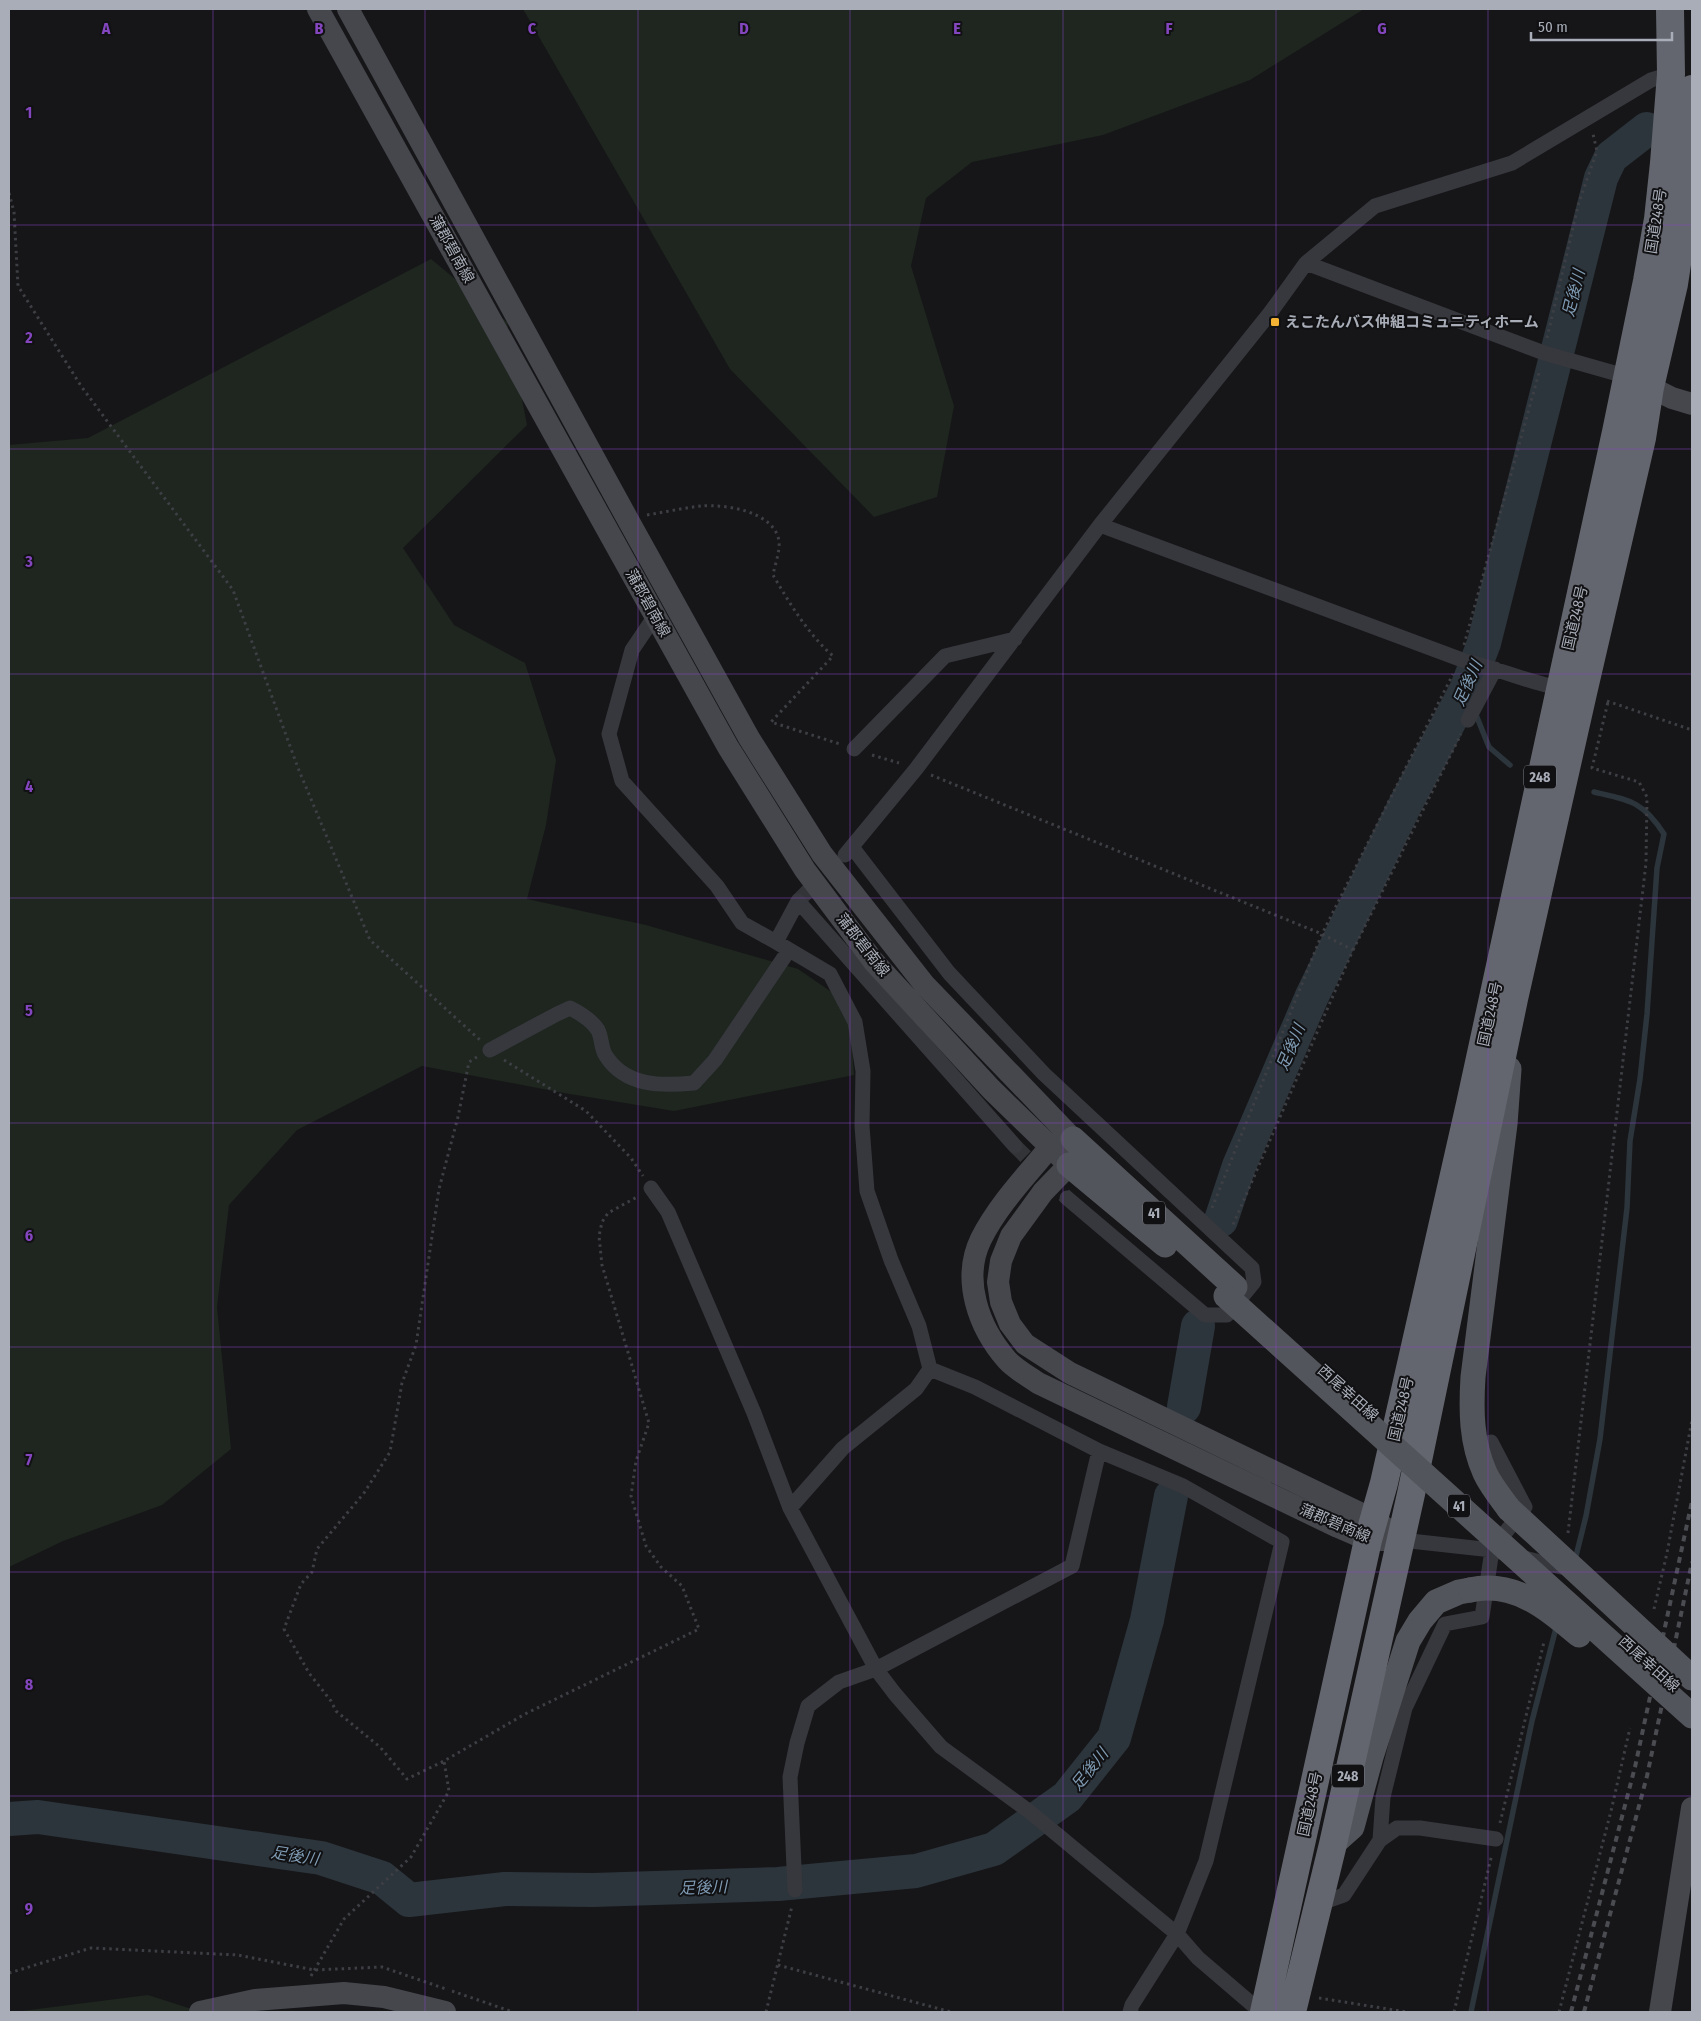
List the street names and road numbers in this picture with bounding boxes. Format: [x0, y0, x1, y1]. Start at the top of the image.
street label: 国道248号 [1642, 187, 1670, 255]
street label: 蒲郡碧南線 [426, 212, 478, 286]
street label: 蒲郡碧南線 [622, 566, 674, 640]
street label: 国道248号 [1559, 584, 1591, 652]
road number: 248 [1524, 766, 1556, 789]
street label: 蒲郡碧南線 [833, 910, 893, 980]
street label: 国道248号 [1474, 980, 1506, 1048]
road number: 41 [1143, 1202, 1165, 1224]
street label: 西尾幸田線 [1314, 1361, 1382, 1425]
street label: 国道248号 [1385, 1375, 1417, 1443]
road number: 41 [1448, 1494, 1470, 1518]
street label: 蒲郡碧南線 [1297, 1500, 1373, 1546]
street label: 西尾幸田線 [1615, 1632, 1683, 1696]
road number: 248 [1332, 1764, 1364, 1788]
street label: 国道248号 [1294, 1770, 1326, 1838]

